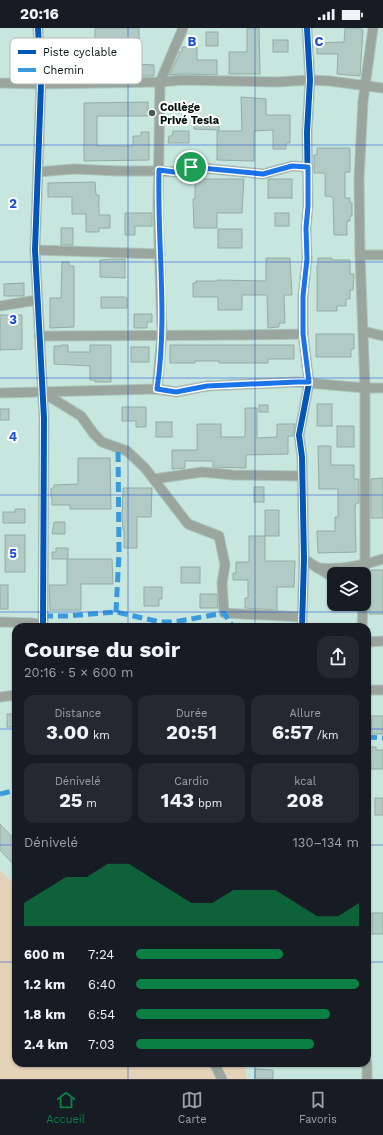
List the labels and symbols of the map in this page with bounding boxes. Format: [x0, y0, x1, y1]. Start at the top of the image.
text: B [188, 34, 197, 49]
text: C [315, 34, 324, 49]
legend [10, 38, 142, 84]
text: Piste cyclable [43, 46, 117, 59]
text: Chemin [43, 64, 84, 77]
place label: Collège Privé Tesla [160, 101, 220, 127]
marker: Collège Privé Tesla [147, 108, 157, 118]
pin [174, 150, 208, 184]
text: 2 [9, 196, 17, 211]
text: 3 [9, 312, 17, 327]
text: 4 [9, 429, 18, 444]
text: 5 [9, 546, 17, 561]

